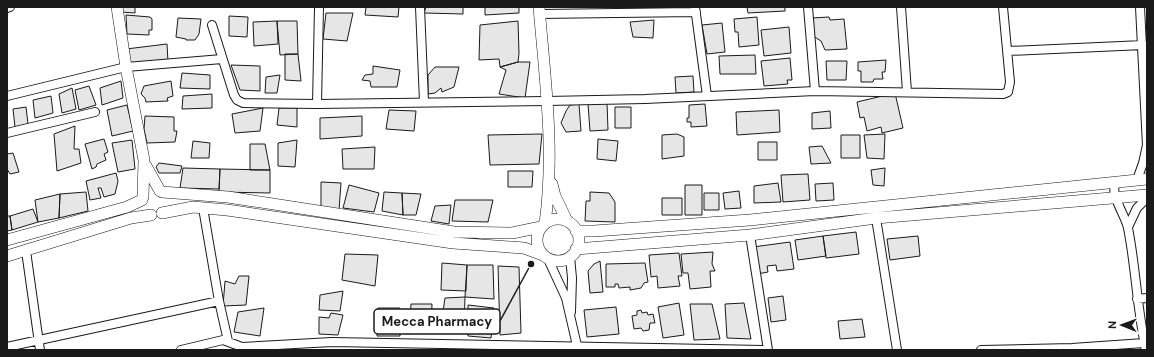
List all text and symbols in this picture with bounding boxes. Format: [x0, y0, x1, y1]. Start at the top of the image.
north arrow [1102, 305, 1142, 345]
callout: Mecca Pharmacy [374, 309, 500, 334]
text: Mecca Pharmacy [382, 313, 492, 330]
text: N [1105, 321, 1119, 329]

